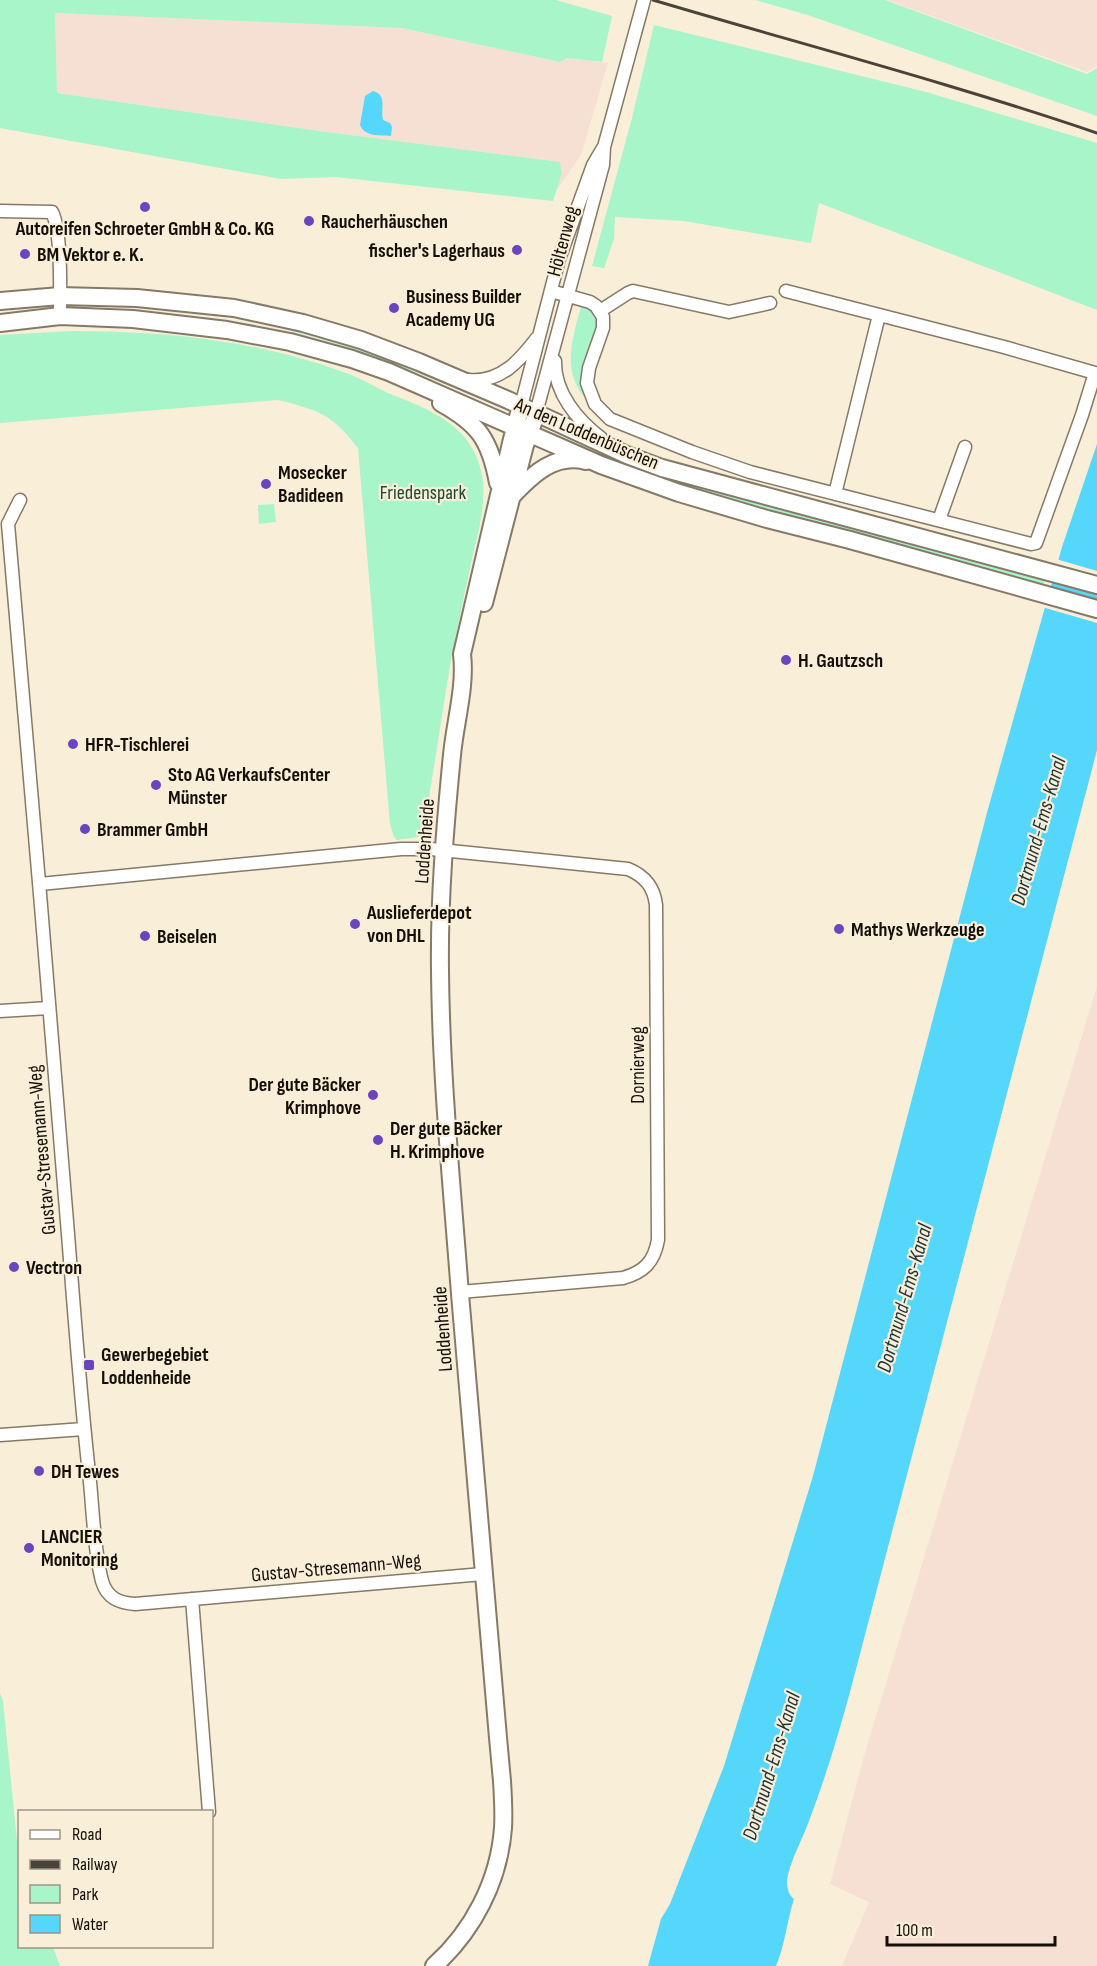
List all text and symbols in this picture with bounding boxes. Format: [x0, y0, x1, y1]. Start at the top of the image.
marker: Autoreifen Schroeter GmbH & Co. KG [138, 200, 152, 214]
street label: Höltenweg [542, 203, 584, 279]
place label: Raucherhäuschen [321, 210, 448, 234]
marker: Raucherhäuschen [302, 214, 316, 228]
place label: Autoreifen Schroeter GmbH & Co. KG [15, 217, 274, 241]
place label: fischer's Lagerhaus [369, 239, 505, 263]
place label: BM Vektor e. K. [37, 243, 144, 267]
marker: fischer's Lagerhaus [510, 243, 524, 257]
marker: BM Vektor e. K. [18, 247, 32, 261]
place label: Business Builder Academy UG [405, 285, 522, 332]
marker: Business Builder Academy UG [387, 301, 401, 315]
street label: An den Loddenbüschen [510, 392, 662, 475]
place label: Mosecker Badideen [278, 461, 347, 508]
marker: Mosecker Badideen [259, 477, 273, 491]
park label: Friedenspark [380, 481, 467, 505]
place label: H. Gautzsch [798, 649, 883, 673]
marker: H. Gautzsch [779, 653, 793, 667]
place label: HFR-Tischlerei [85, 733, 189, 757]
marker: HFR-Tischlerei [66, 737, 80, 751]
water label: Dortmund-Ems-Kanal [1005, 753, 1072, 908]
place label: Sto AG VerkaufsCenter Münster [168, 763, 330, 810]
marker: Sto AG VerkaufsCenter Münster [149, 778, 163, 792]
street label: Loddenheide [410, 798, 440, 885]
place label: Brammer GmbH [97, 818, 208, 842]
marker: Brammer GmbH [78, 822, 92, 836]
place label: Auslieferdepot von DHL [366, 901, 472, 948]
marker: Auslieferdepot von DHL [348, 917, 362, 931]
place label: Mathys Werkzeuge [851, 918, 985, 942]
marker: Mathys Werkzeuge [832, 922, 846, 936]
place label: Beiselen [157, 925, 217, 949]
marker: Beiselen [138, 929, 152, 943]
street label: Dornierweg [626, 1026, 650, 1104]
street label: Gustav-Stresemann-Weg [23, 1064, 61, 1236]
place label: Der gute Bäcker Krimphove [248, 1073, 361, 1120]
marker: Der gute Bäcker Krimphove [366, 1088, 380, 1102]
place label: Der gute Bäcker H. Krimphove [390, 1117, 503, 1164]
marker: Der gute Bäcker H. Krimphove [371, 1133, 385, 1147]
water label: Dortmund-Ems-Kanal [871, 1220, 938, 1375]
place label: Vectron [26, 1256, 82, 1280]
marker: Vectron [7, 1260, 21, 1274]
street label: Loddenheide [428, 1285, 458, 1372]
place label: Gewerbegebiet Loddenheide [101, 1343, 209, 1390]
marker: Gewerbegebiet Loddenheide [82, 1358, 96, 1372]
place label: DH Tewes [51, 1460, 120, 1484]
marker: DH Tewes [32, 1464, 46, 1478]
place label: LANCIER Monitoring [41, 1525, 119, 1572]
marker: LANCIER Monitoring [22, 1541, 36, 1555]
street label: Gustav-Stresemann-Weg [250, 1549, 422, 1587]
water label: Dortmund-Ems-Kanal [737, 1688, 806, 1843]
legend [18, 1810, 213, 1948]
text: Road [72, 1824, 102, 1845]
text: Railway [72, 1854, 117, 1875]
text: Park [72, 1884, 98, 1905]
scale bar [887, 1909, 1055, 1947]
text: Water [72, 1914, 108, 1935]
text: 100 m [896, 1920, 933, 1941]

